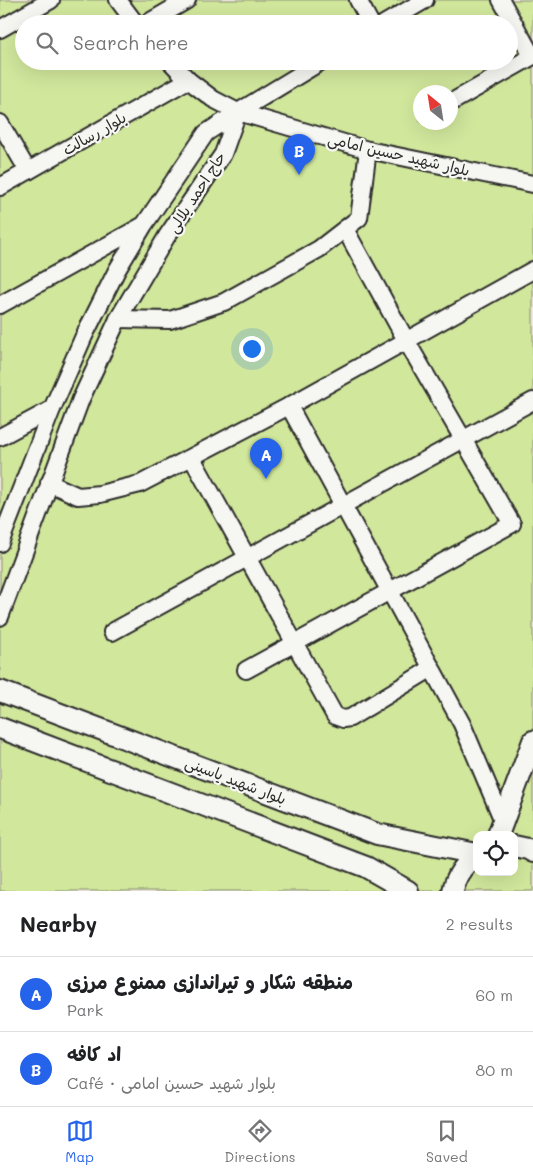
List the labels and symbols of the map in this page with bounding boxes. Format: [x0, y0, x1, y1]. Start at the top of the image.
north arrow [413, 85, 458, 130]
street label: بلوار رسالت [59, 107, 129, 159]
street label: بلوار شهید حسین امامی [326, 128, 472, 181]
pin: B [283, 134, 315, 175]
street label: حاج احمد یلالی [162, 148, 231, 237]
your location [239, 336, 265, 362]
pin: A [250, 438, 282, 479]
street label: بلوار شهید یاسینی [182, 752, 289, 809]

